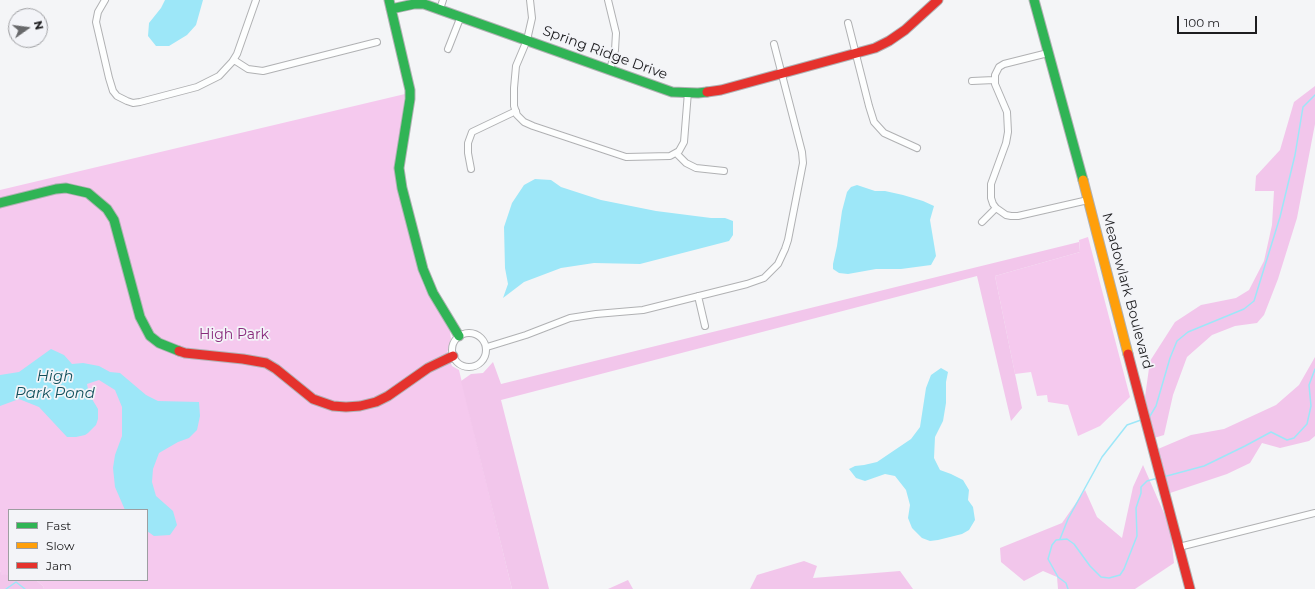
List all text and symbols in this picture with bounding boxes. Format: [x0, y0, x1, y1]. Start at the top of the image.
north arrow [8, 8, 48, 48]
scale bar [1179, 8, 1259, 34]
text: 100 m [1184, 15, 1220, 30]
text: N [31, 19, 47, 31]
street label: Spring Ridge Drive [540, 23, 670, 83]
street label: Meadowlark Boulevard [1098, 211, 1156, 371]
park label: High Park [199, 327, 269, 343]
water label: High Park Pond [15, 368, 95, 403]
legend [8, 509, 148, 581]
text: Fast [46, 518, 71, 533]
text: Slow [46, 538, 75, 553]
text: Jam [46, 558, 72, 573]

